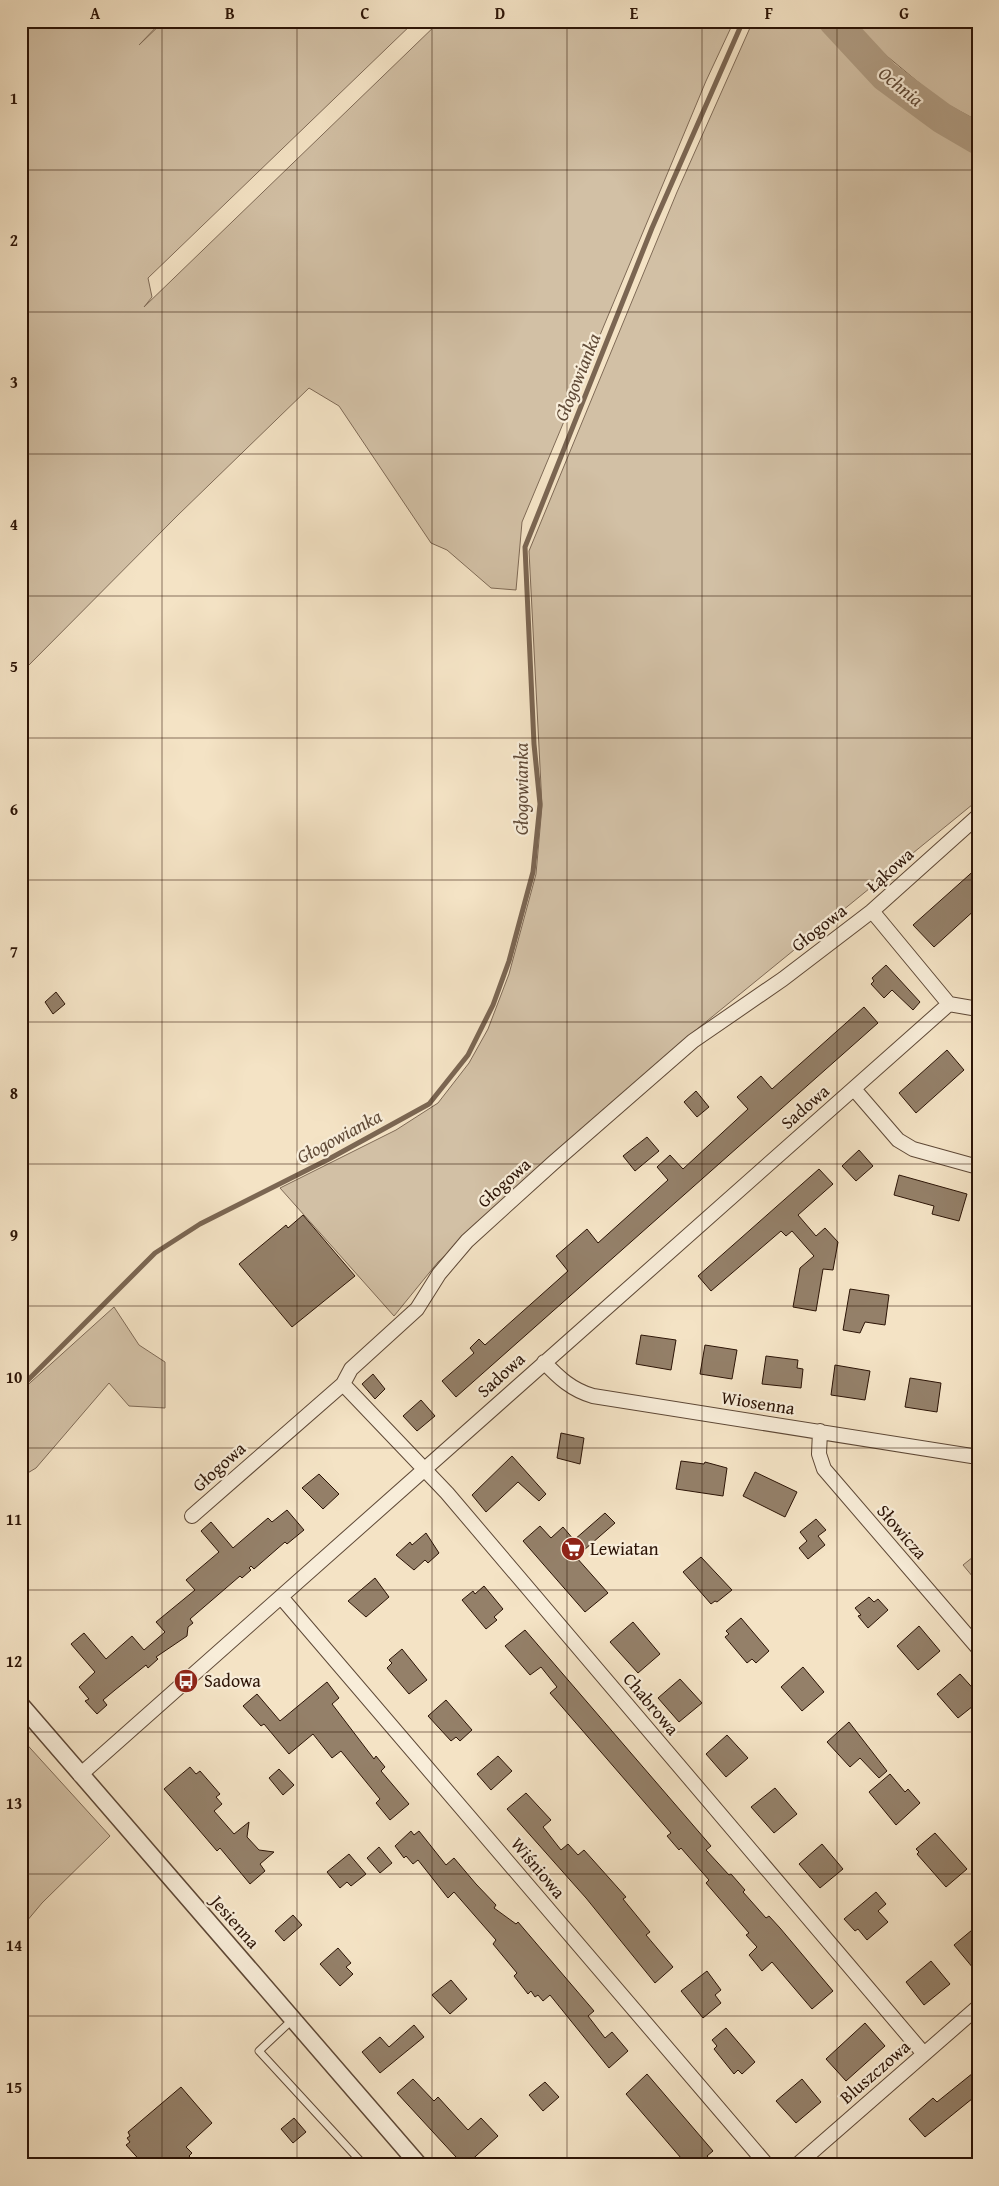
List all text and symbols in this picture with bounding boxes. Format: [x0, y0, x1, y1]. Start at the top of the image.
text: A [90, 1, 101, 25]
text: B [225, 1, 235, 25]
text: C [360, 1, 370, 25]
text: D [495, 1, 505, 25]
text: E [630, 1, 639, 25]
text: F [765, 1, 773, 25]
text: G [899, 1, 909, 25]
water label: Ochnia [872, 59, 930, 113]
text: 1 [10, 86, 18, 110]
text: 2 [10, 228, 18, 252]
water label: Głogowianka [547, 329, 607, 425]
text: 3 [10, 370, 18, 394]
text: 4 [10, 512, 18, 536]
text: 5 [10, 654, 18, 678]
water label: Głogowianka [507, 742, 535, 835]
text: 6 [10, 797, 18, 821]
street label: Łąkowa [860, 841, 920, 898]
street label: Głogowa [785, 897, 853, 958]
text: 7 [10, 939, 18, 963]
street label: Sadowa [774, 1077, 835, 1135]
text: 8 [10, 1081, 18, 1105]
water label: Głogowianka [291, 1102, 387, 1170]
street label: Głogowa [471, 1151, 537, 1214]
text: 9 [10, 1223, 18, 1247]
street label: Sadowa [471, 1345, 531, 1404]
text: 10 [6, 1365, 22, 1389]
street label: Wiosenna [719, 1383, 797, 1422]
street label: Głogowa [186, 1435, 252, 1498]
street label: Słowicza [871, 1498, 934, 1565]
text: 11 [6, 1507, 22, 1531]
place label: Lewiatan [590, 1535, 659, 1562]
supermarket icon: Lewiatan [560, 1536, 586, 1562]
text: 12 [6, 1649, 22, 1673]
street label: Chabrowa [617, 1666, 686, 1741]
place label: Sadowa [204, 1667, 261, 1694]
bus stop icon: Sadowa [173, 1668, 199, 1694]
text: 13 [6, 1791, 22, 1815]
street label: Wiśniowa [505, 1831, 572, 1905]
street label: Jesienna [203, 1887, 267, 1955]
text: 14 [6, 1933, 22, 1957]
street label: Bluszczowa [833, 2033, 916, 2110]
text: 15 [6, 2075, 22, 2099]

